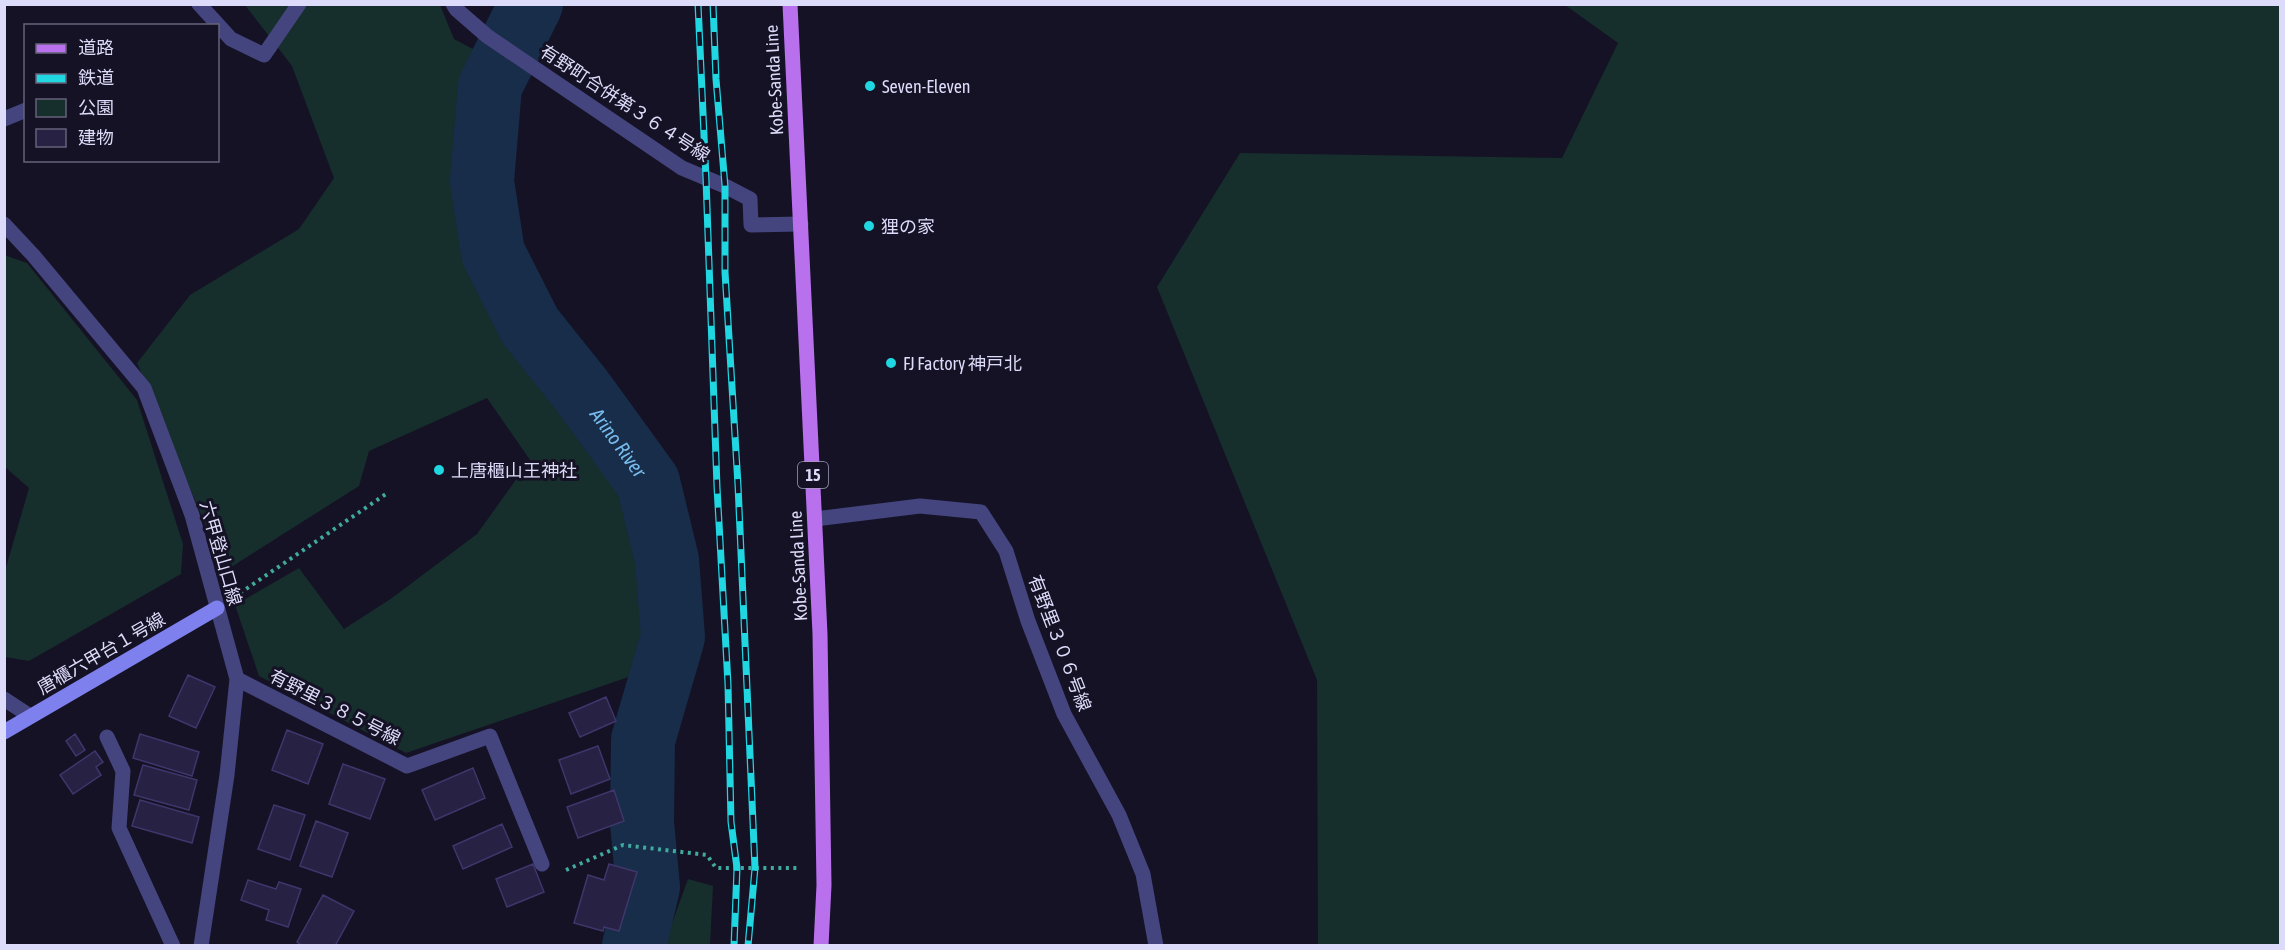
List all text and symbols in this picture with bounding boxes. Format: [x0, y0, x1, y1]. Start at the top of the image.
legend [24, 24, 219, 162]
street label: Kobe-Sanda Line [761, 24, 787, 136]
text: 道路 [78, 37, 114, 58]
street label: 有野町合併第３６４号線 [536, 40, 714, 166]
text: 鉄道 [78, 67, 114, 88]
place label: Seven-Eleven [882, 76, 971, 97]
marker: Seven-Eleven [863, 79, 877, 93]
text: 公園 [78, 97, 114, 118]
text: 建物 [78, 127, 114, 148]
place label: 狸の家 [881, 216, 935, 237]
marker: 狸の家 [862, 219, 876, 233]
place label: FJ Factory 神戸北 [903, 353, 1022, 374]
marker: FJ Factory 神戸北 [884, 356, 898, 370]
water label: Arino River [586, 402, 652, 482]
place label: 上唐櫃山王神社 [451, 460, 577, 481]
road number: 15 [798, 462, 828, 488]
marker: 上唐櫃山王神社 [432, 463, 446, 477]
street label: 六甲登山口線 [196, 498, 246, 608]
street label: Kobe-Sanda Line [785, 510, 811, 622]
street label: 有野里３０６号線 [1024, 572, 1096, 714]
street label: 唐櫃六甲台１号線 [33, 608, 169, 698]
street label: 有野里３８５号線 [266, 665, 404, 749]

